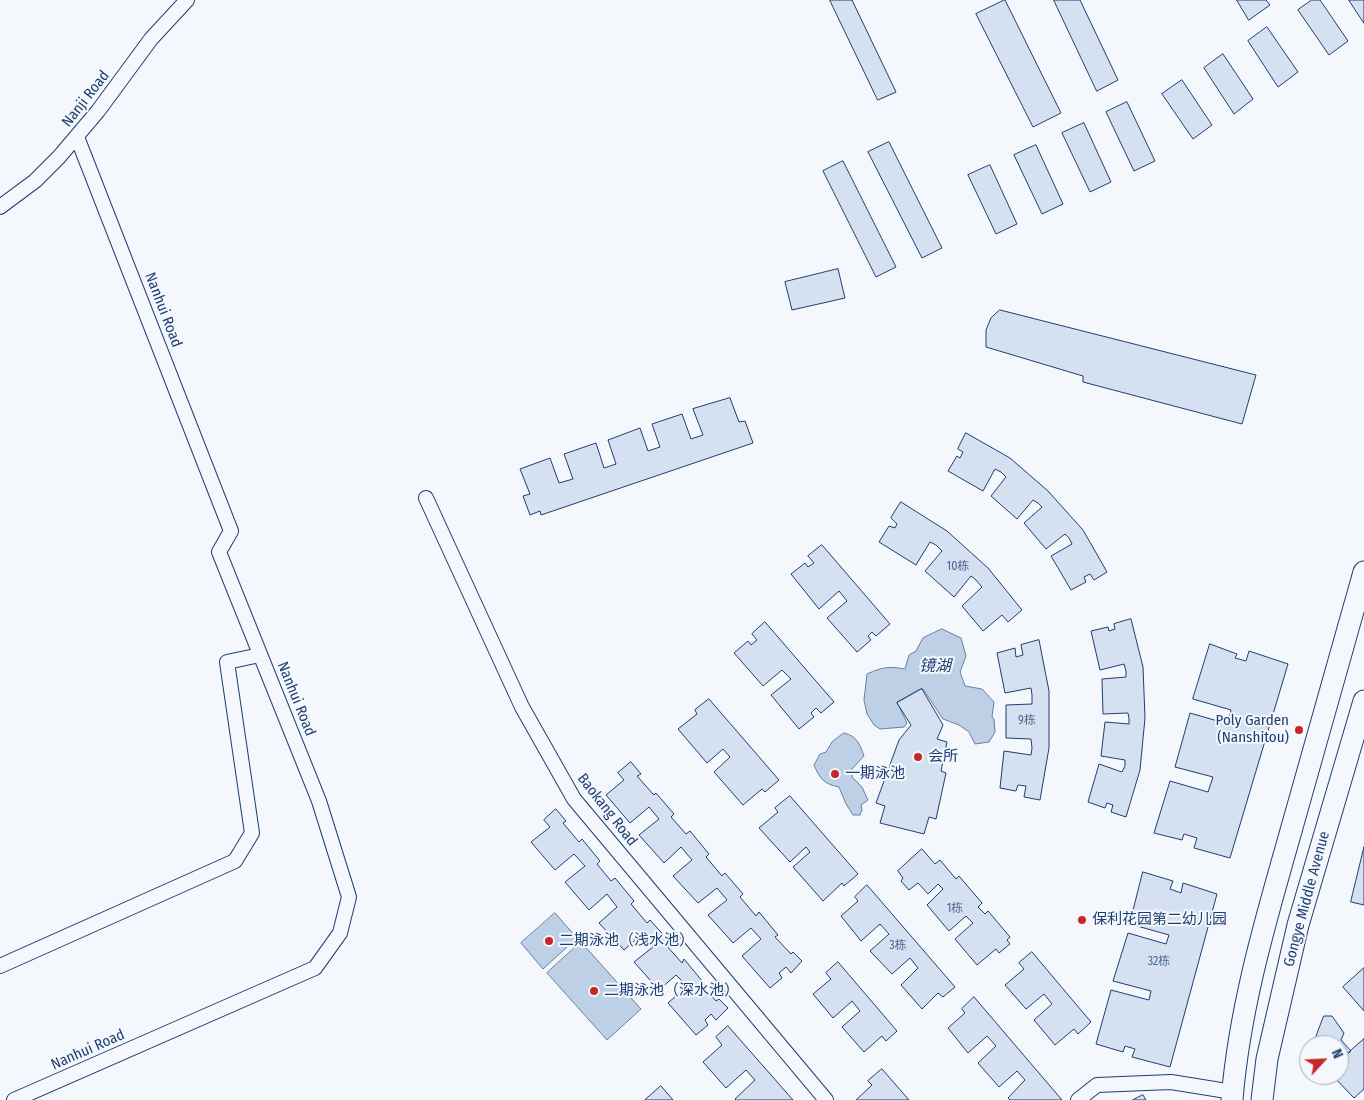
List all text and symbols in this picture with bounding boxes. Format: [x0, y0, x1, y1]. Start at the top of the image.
street label: Nanji Road [58, 67, 114, 131]
street label: Nanhui Road [141, 270, 185, 350]
house number: 10栋 [947, 560, 969, 574]
water label: 镜湖 [919, 657, 951, 677]
street label: Nanhui Road [273, 659, 319, 739]
place label: Poly Garden (Nanshitou) [1216, 712, 1289, 747]
house number: 9栋 [1018, 714, 1036, 728]
marker: Poly Garden (Nanshitou) [1293, 724, 1305, 736]
place label: 会所 [928, 748, 958, 766]
marker: 会所 [912, 751, 924, 763]
place label: 一期泳池 [845, 765, 905, 783]
marker: 一期泳池 [829, 768, 841, 780]
street label: Baokang Road [573, 770, 641, 850]
street label: Gongye Middle Avenue [1280, 829, 1334, 969]
house number: 1栋 [947, 902, 963, 916]
place label: 保利花园第二幼儿园 [1092, 911, 1227, 929]
marker: 保利花园第二幼儿园 [1076, 914, 1088, 926]
place label: 二期泳池（浅水池） [559, 932, 694, 950]
marker: 二期泳池（浅水池） [543, 935, 555, 947]
house number: 3栋 [889, 939, 907, 953]
house number: 32栋 [1148, 955, 1170, 969]
place label: 二期泳池（深水池） [604, 982, 739, 1000]
marker: 二期泳池（深水池） [588, 985, 600, 997]
street label: Nanhui Road [48, 1026, 128, 1074]
north arrow [1299, 1035, 1349, 1085]
text: N [1328, 1046, 1347, 1061]

